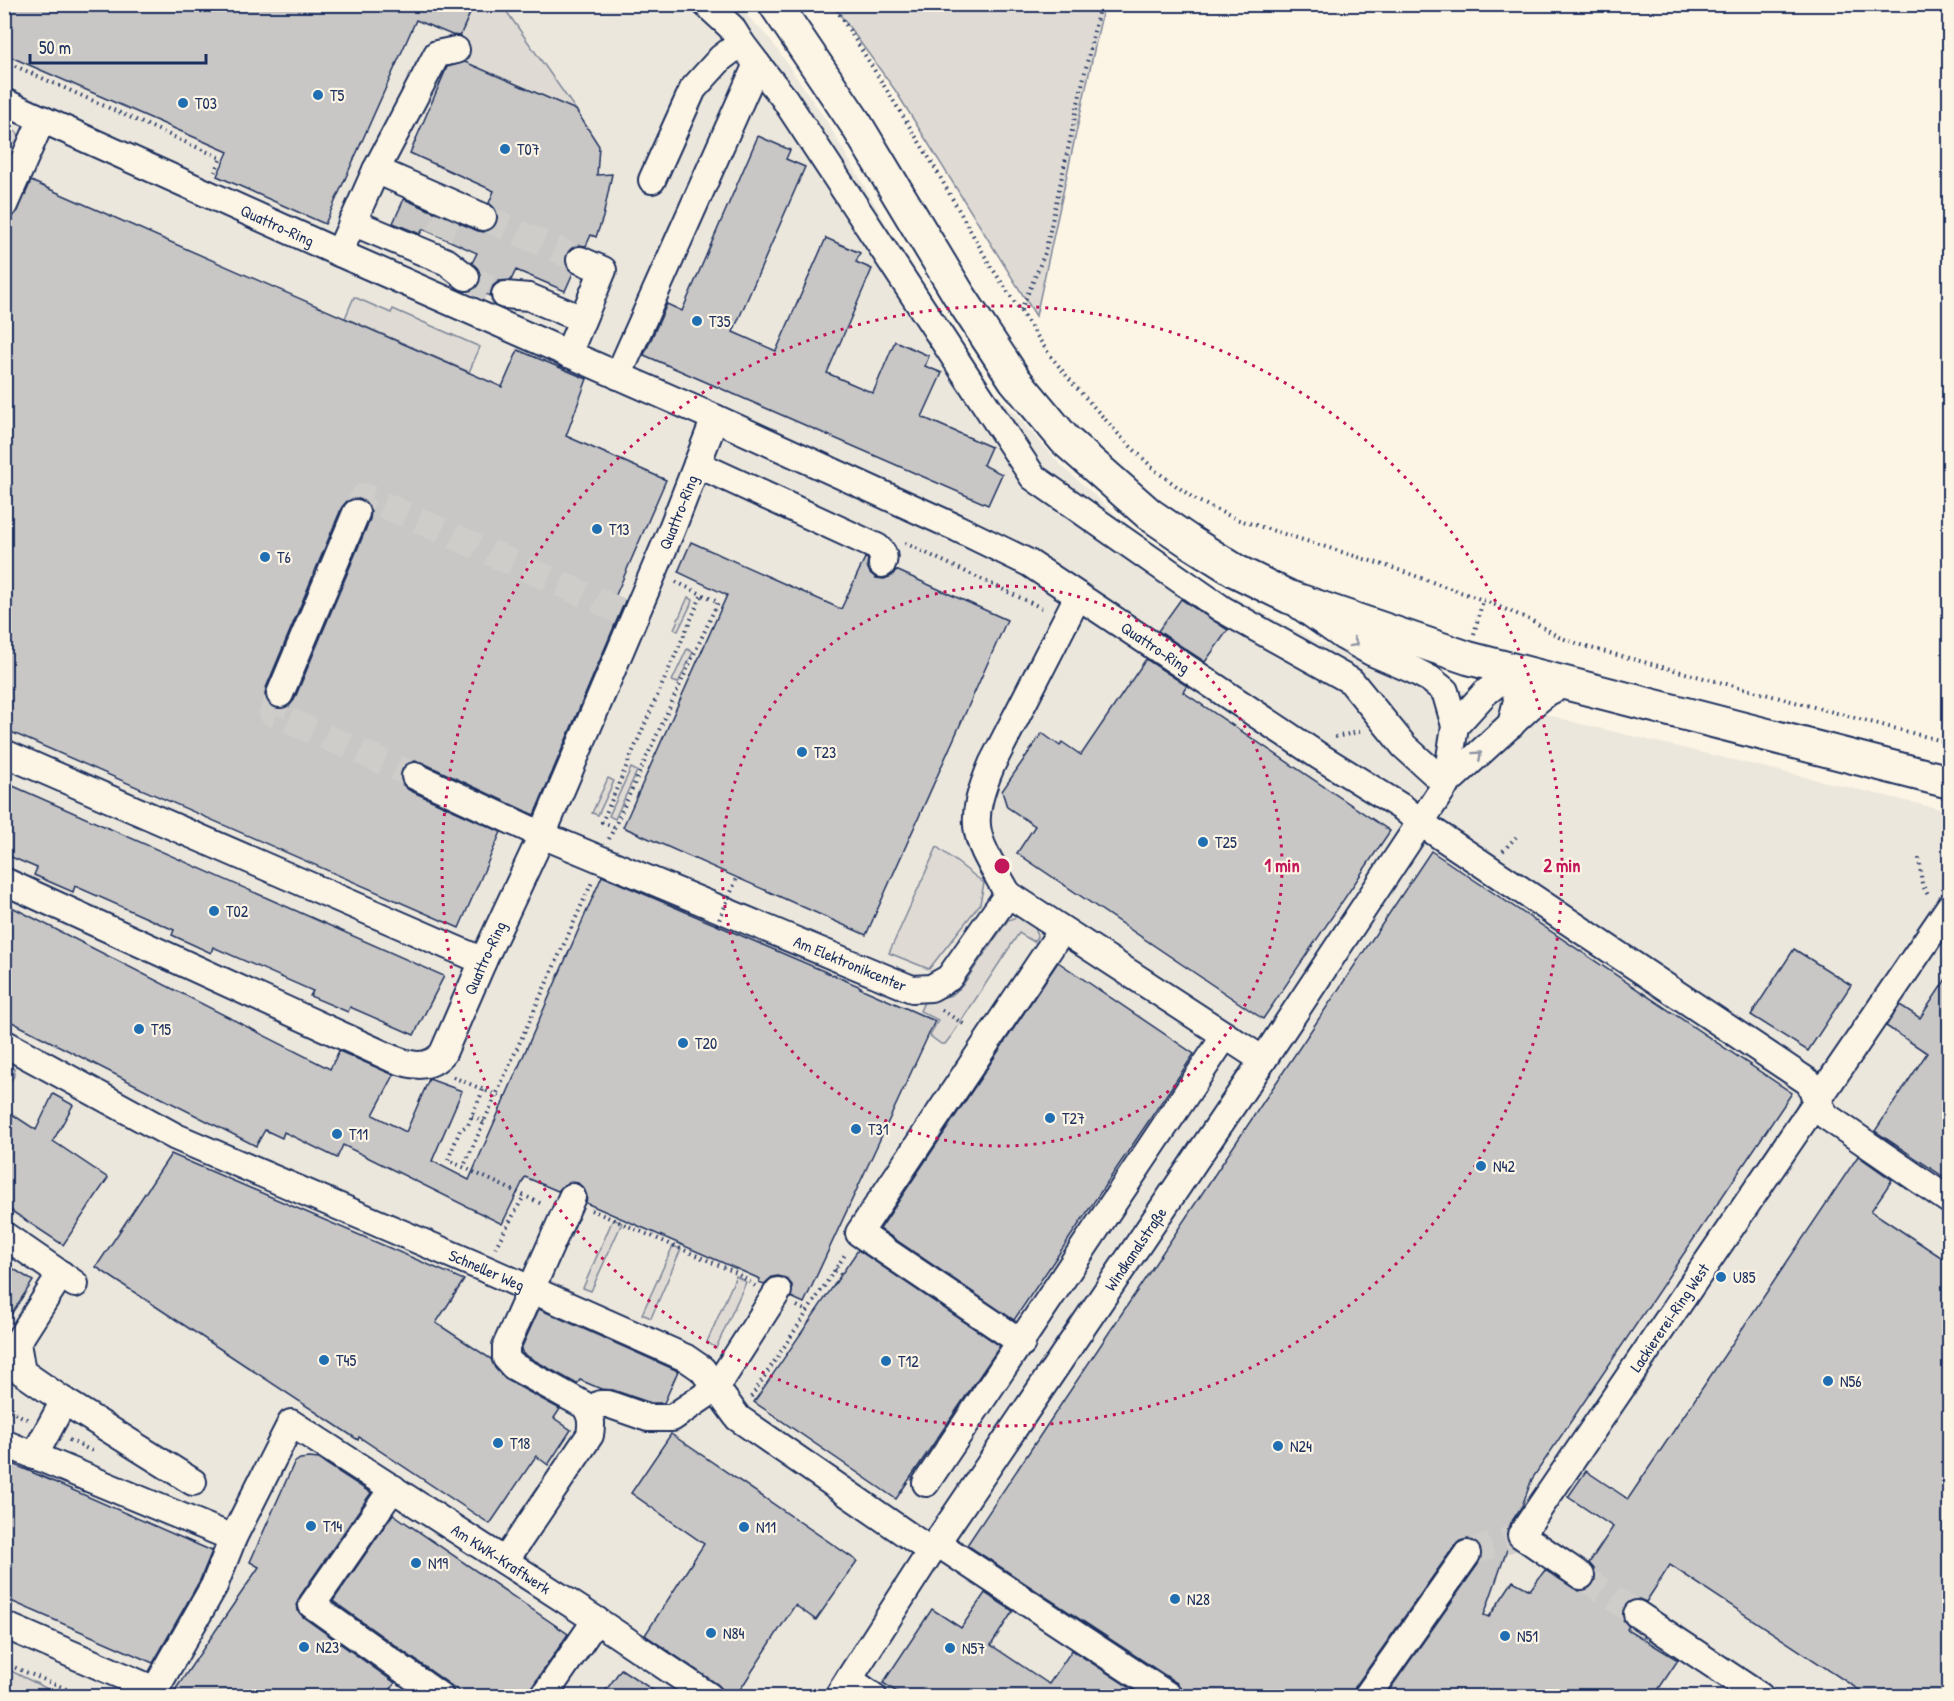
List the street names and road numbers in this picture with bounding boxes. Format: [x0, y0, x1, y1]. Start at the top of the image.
street label: Quattro-Ring [237, 199, 318, 251]
street label: Quattro-Ring [653, 472, 703, 553]
street label: Quattro-Ring [1117, 616, 1194, 678]
street label: Quattro-Ring [459, 918, 511, 998]
street label: Am Elektronikcenter [791, 930, 910, 997]
street label: Windkanalstraße [1099, 1202, 1172, 1295]
street label: Schneller Weg [446, 1244, 528, 1296]
street label: Lackiererei-Ring West [1624, 1258, 1715, 1376]
street label: Am KWK-Kraftwerk [447, 1519, 555, 1599]

